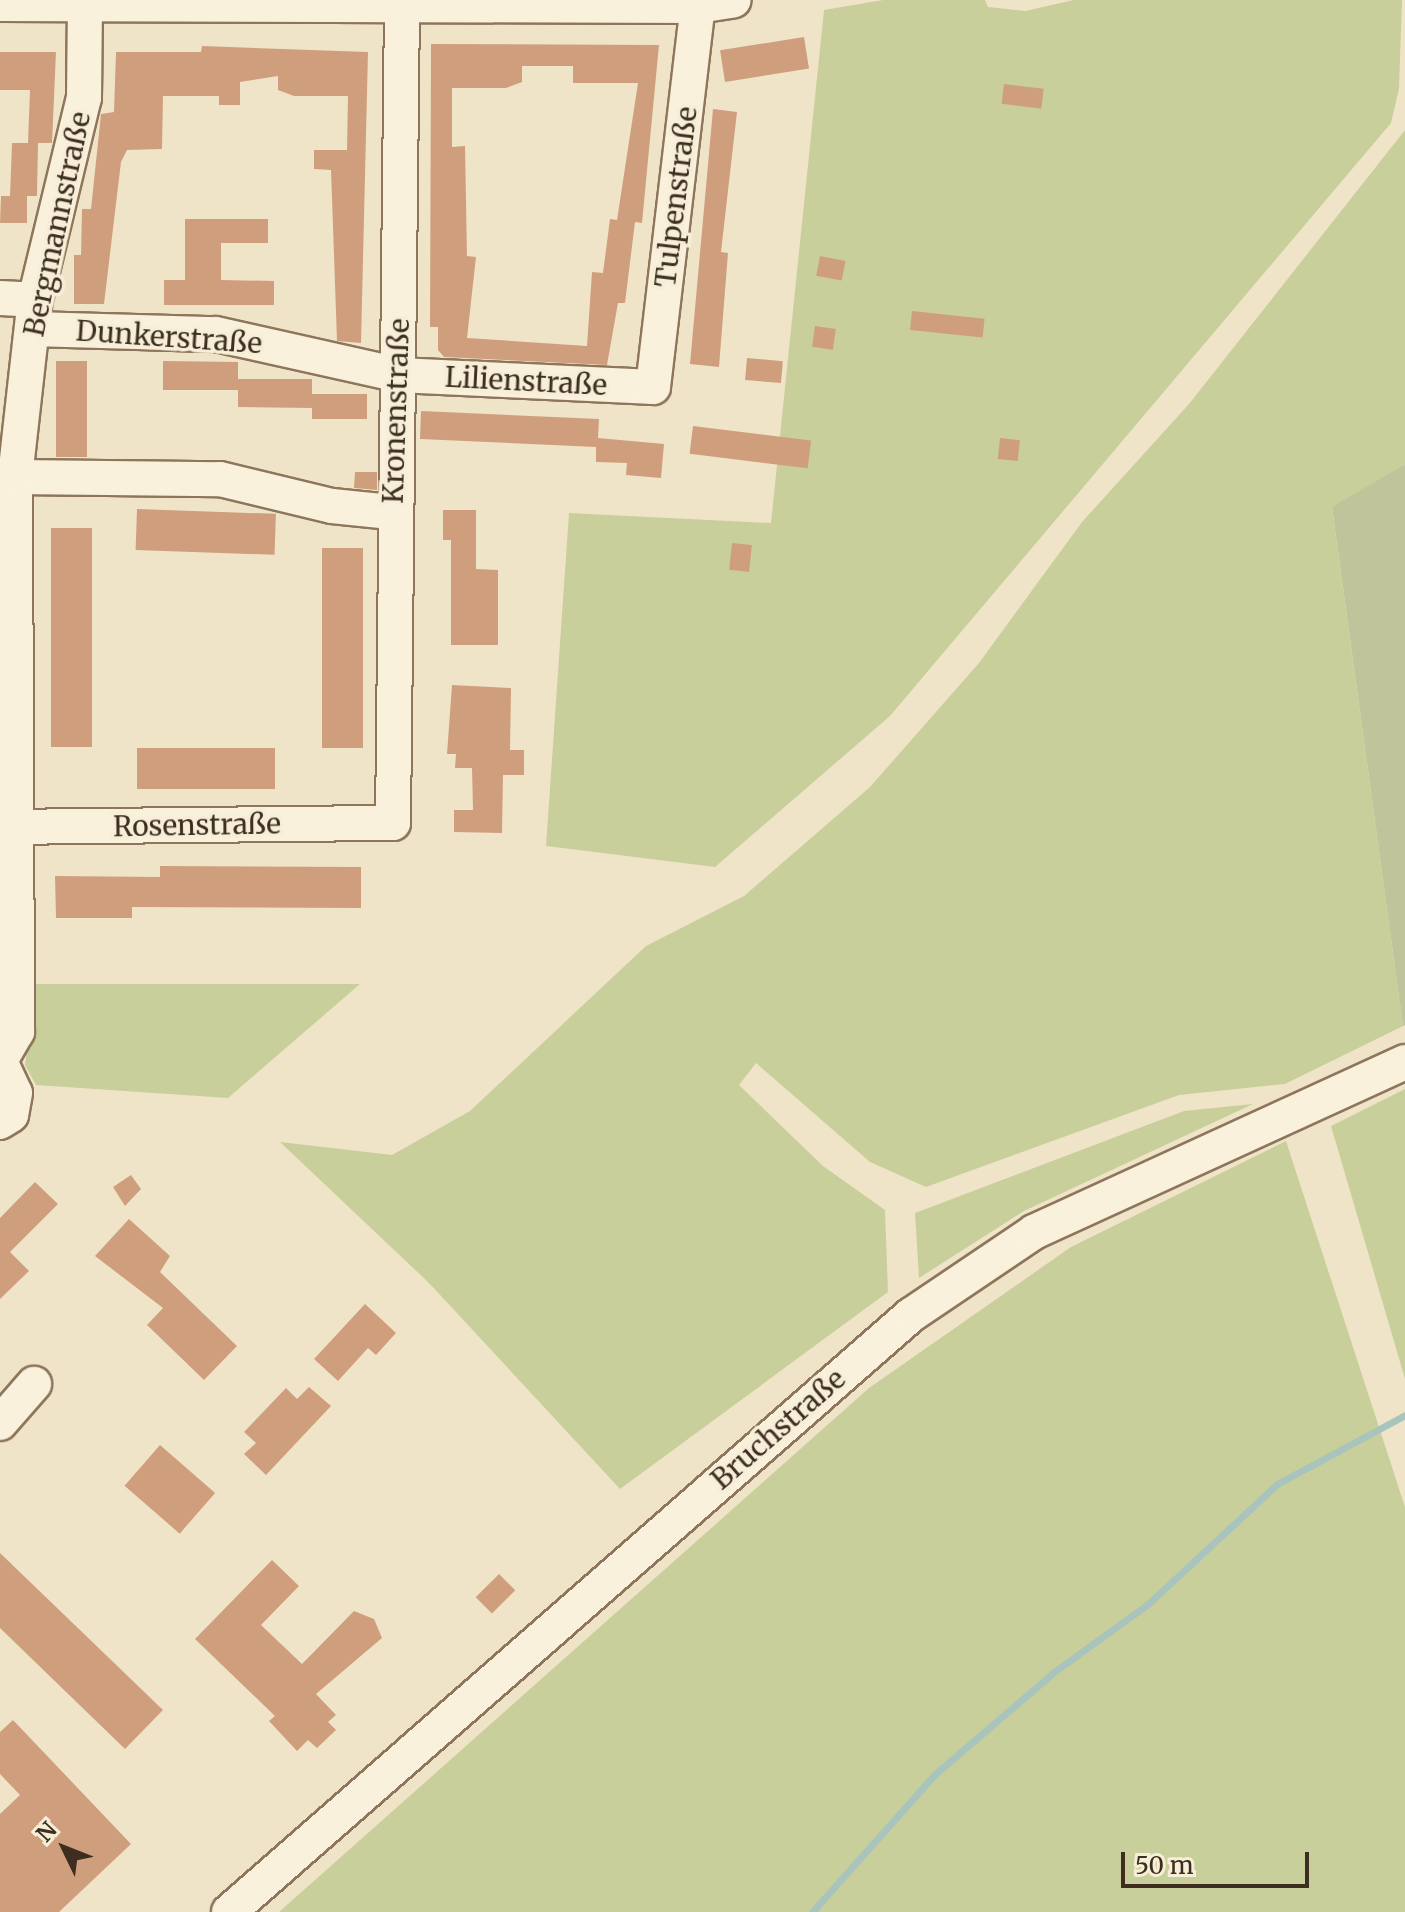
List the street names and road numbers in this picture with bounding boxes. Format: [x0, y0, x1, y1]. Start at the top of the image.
street label: Tulpenstraße [648, 105, 704, 289]
street label: Bergmannstraße [17, 109, 97, 339]
street label: Dunkerstraße [75, 314, 263, 360]
street label: Kronenstraße [376, 318, 416, 504]
street label: Lilienstraße [444, 360, 608, 402]
street label: Rosenstraße [113, 807, 281, 843]
street label: Bruchstraße [704, 1362, 852, 1496]

